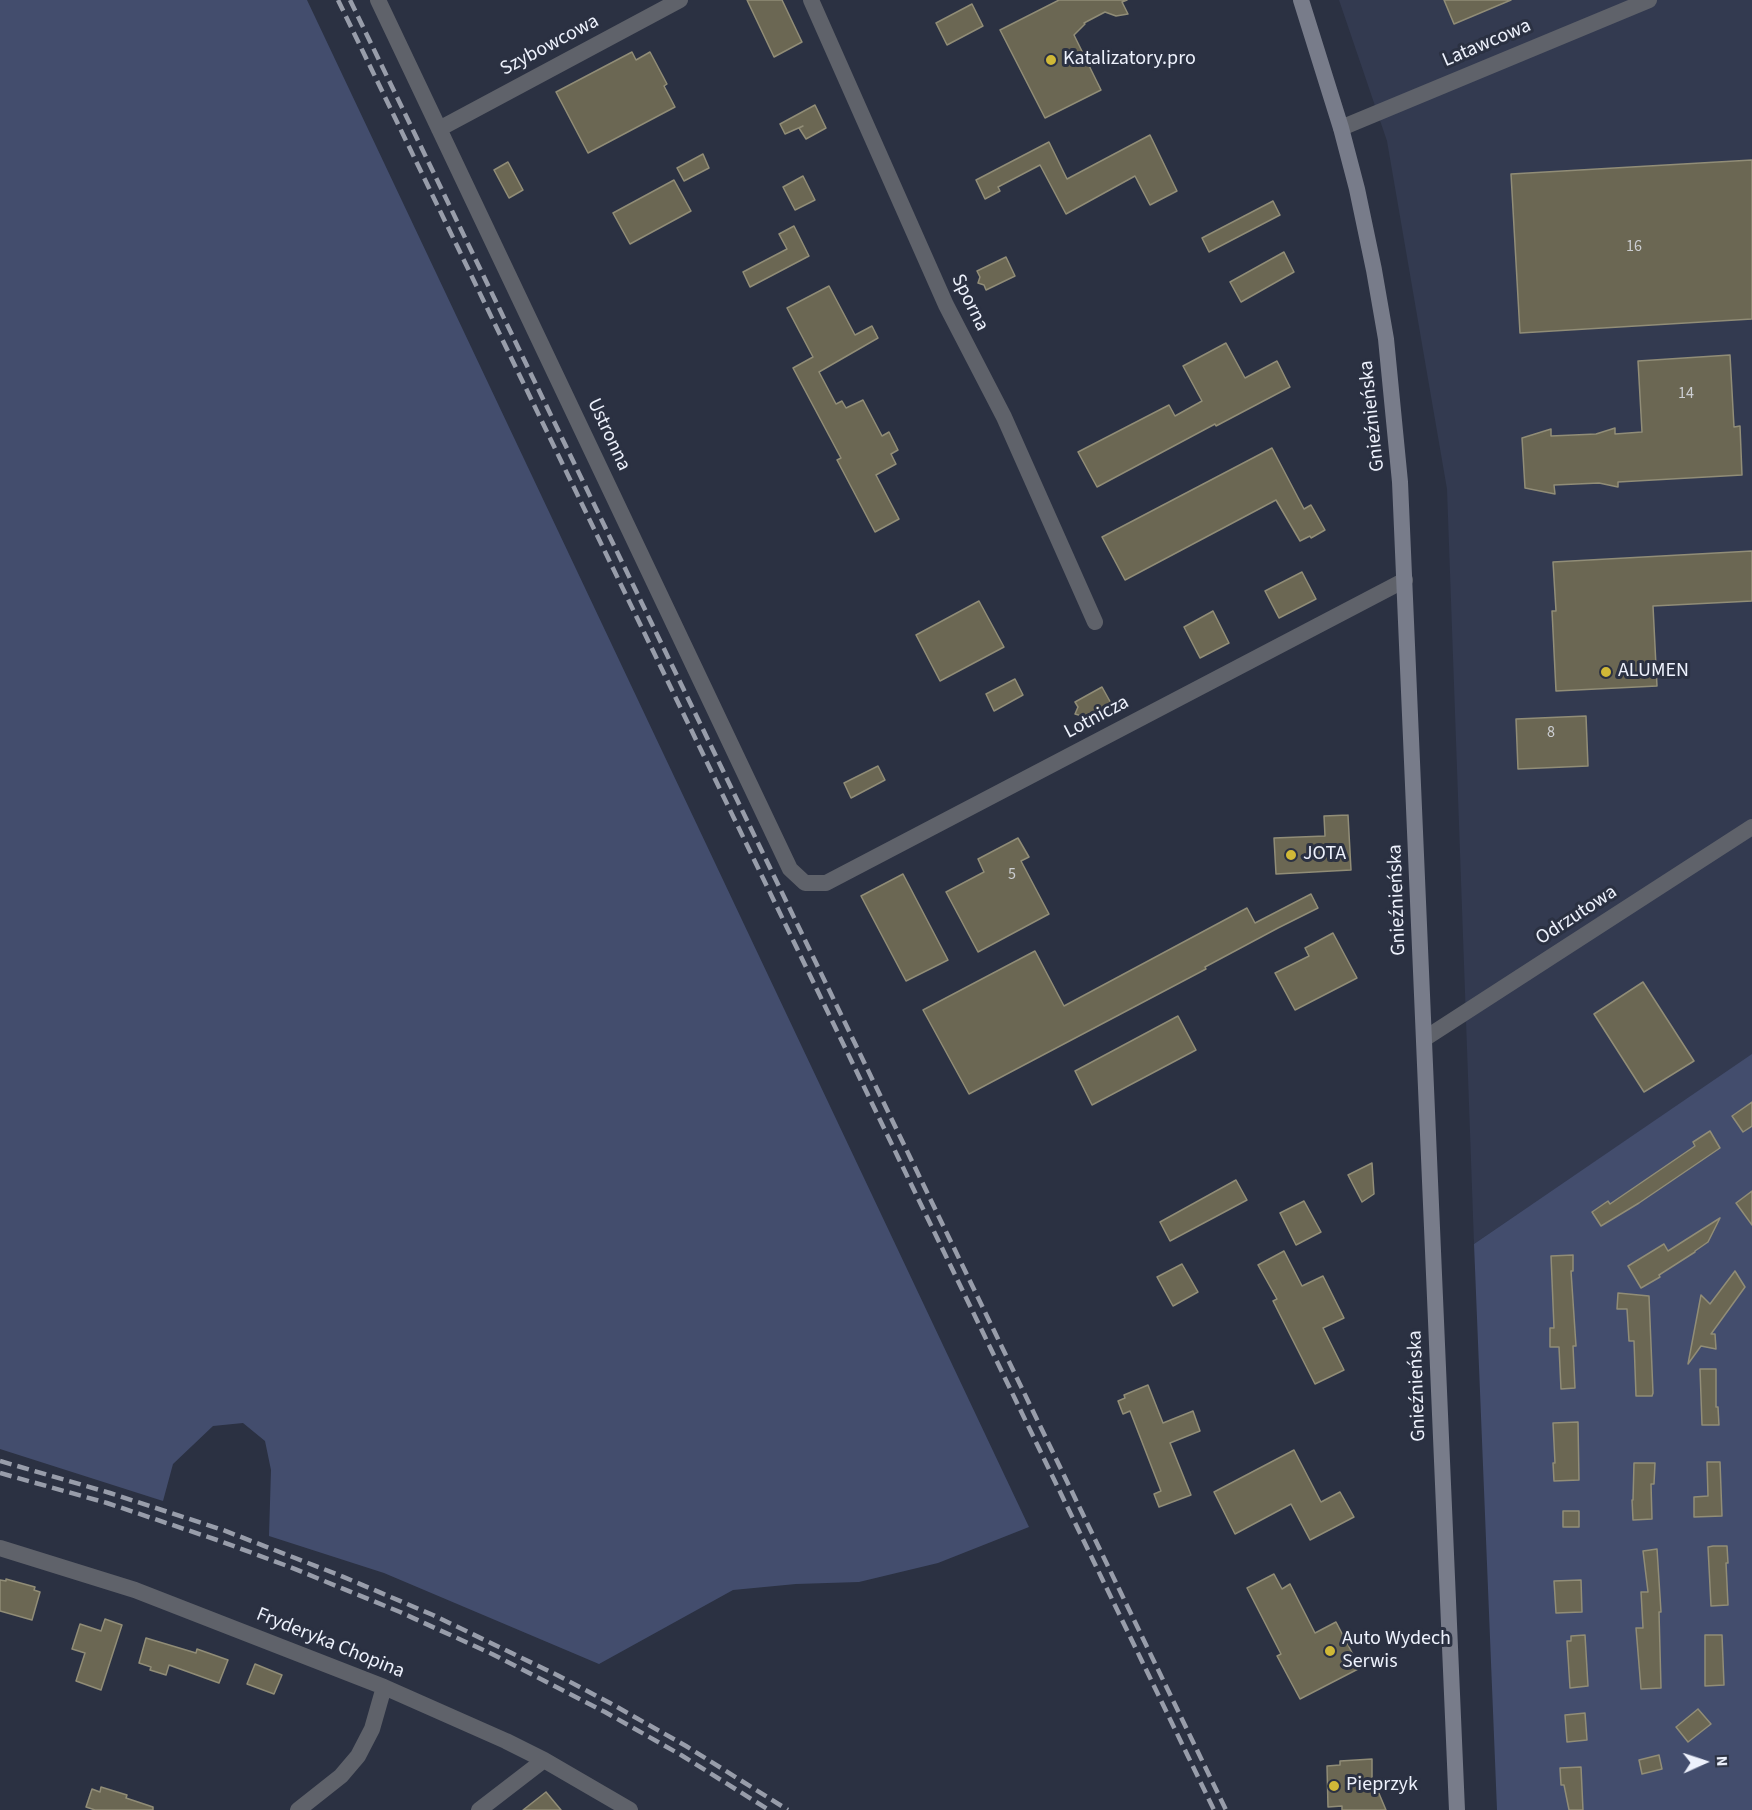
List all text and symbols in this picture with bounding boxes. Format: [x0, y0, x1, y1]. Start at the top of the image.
street label: Szybowcowa [497, 10, 603, 82]
street label: Latawcowa [1439, 15, 1535, 73]
place label: Katalizatory.pro [1063, 48, 1196, 72]
marker: Katalizatory.pro [1044, 53, 1058, 67]
house number: 16 [1626, 237, 1642, 257]
street label: Sporna [945, 271, 993, 335]
street label: Gnieźnieńska [1355, 359, 1391, 473]
house number: 14 [1678, 384, 1694, 404]
street label: Ustronna [581, 395, 635, 475]
place label: ALUMEN [1618, 660, 1689, 684]
marker: ALUMEN [1599, 665, 1613, 679]
street label: Lotnicza [1061, 691, 1133, 745]
house number: 8 [1547, 723, 1555, 743]
place label: JOTA [1303, 843, 1346, 867]
street label: Gnieźnieńska [1384, 844, 1412, 956]
marker: JOTA [1284, 848, 1298, 862]
house number: 5 [1008, 865, 1016, 885]
street label: Odrzutowa [1532, 881, 1622, 951]
street label: Gnieźnieńska [1404, 1330, 1432, 1442]
street label: Fryderyka Chopina [252, 1603, 408, 1685]
place label: Auto Wydech Serwis [1342, 1628, 1451, 1675]
marker: Auto Wydech Serwis [1323, 1644, 1337, 1658]
north arrow [1674, 1732, 1734, 1792]
text: N [1711, 1755, 1733, 1767]
place label: Pieprzyk [1346, 1774, 1418, 1798]
marker: Pieprzyk [1327, 1779, 1341, 1793]

